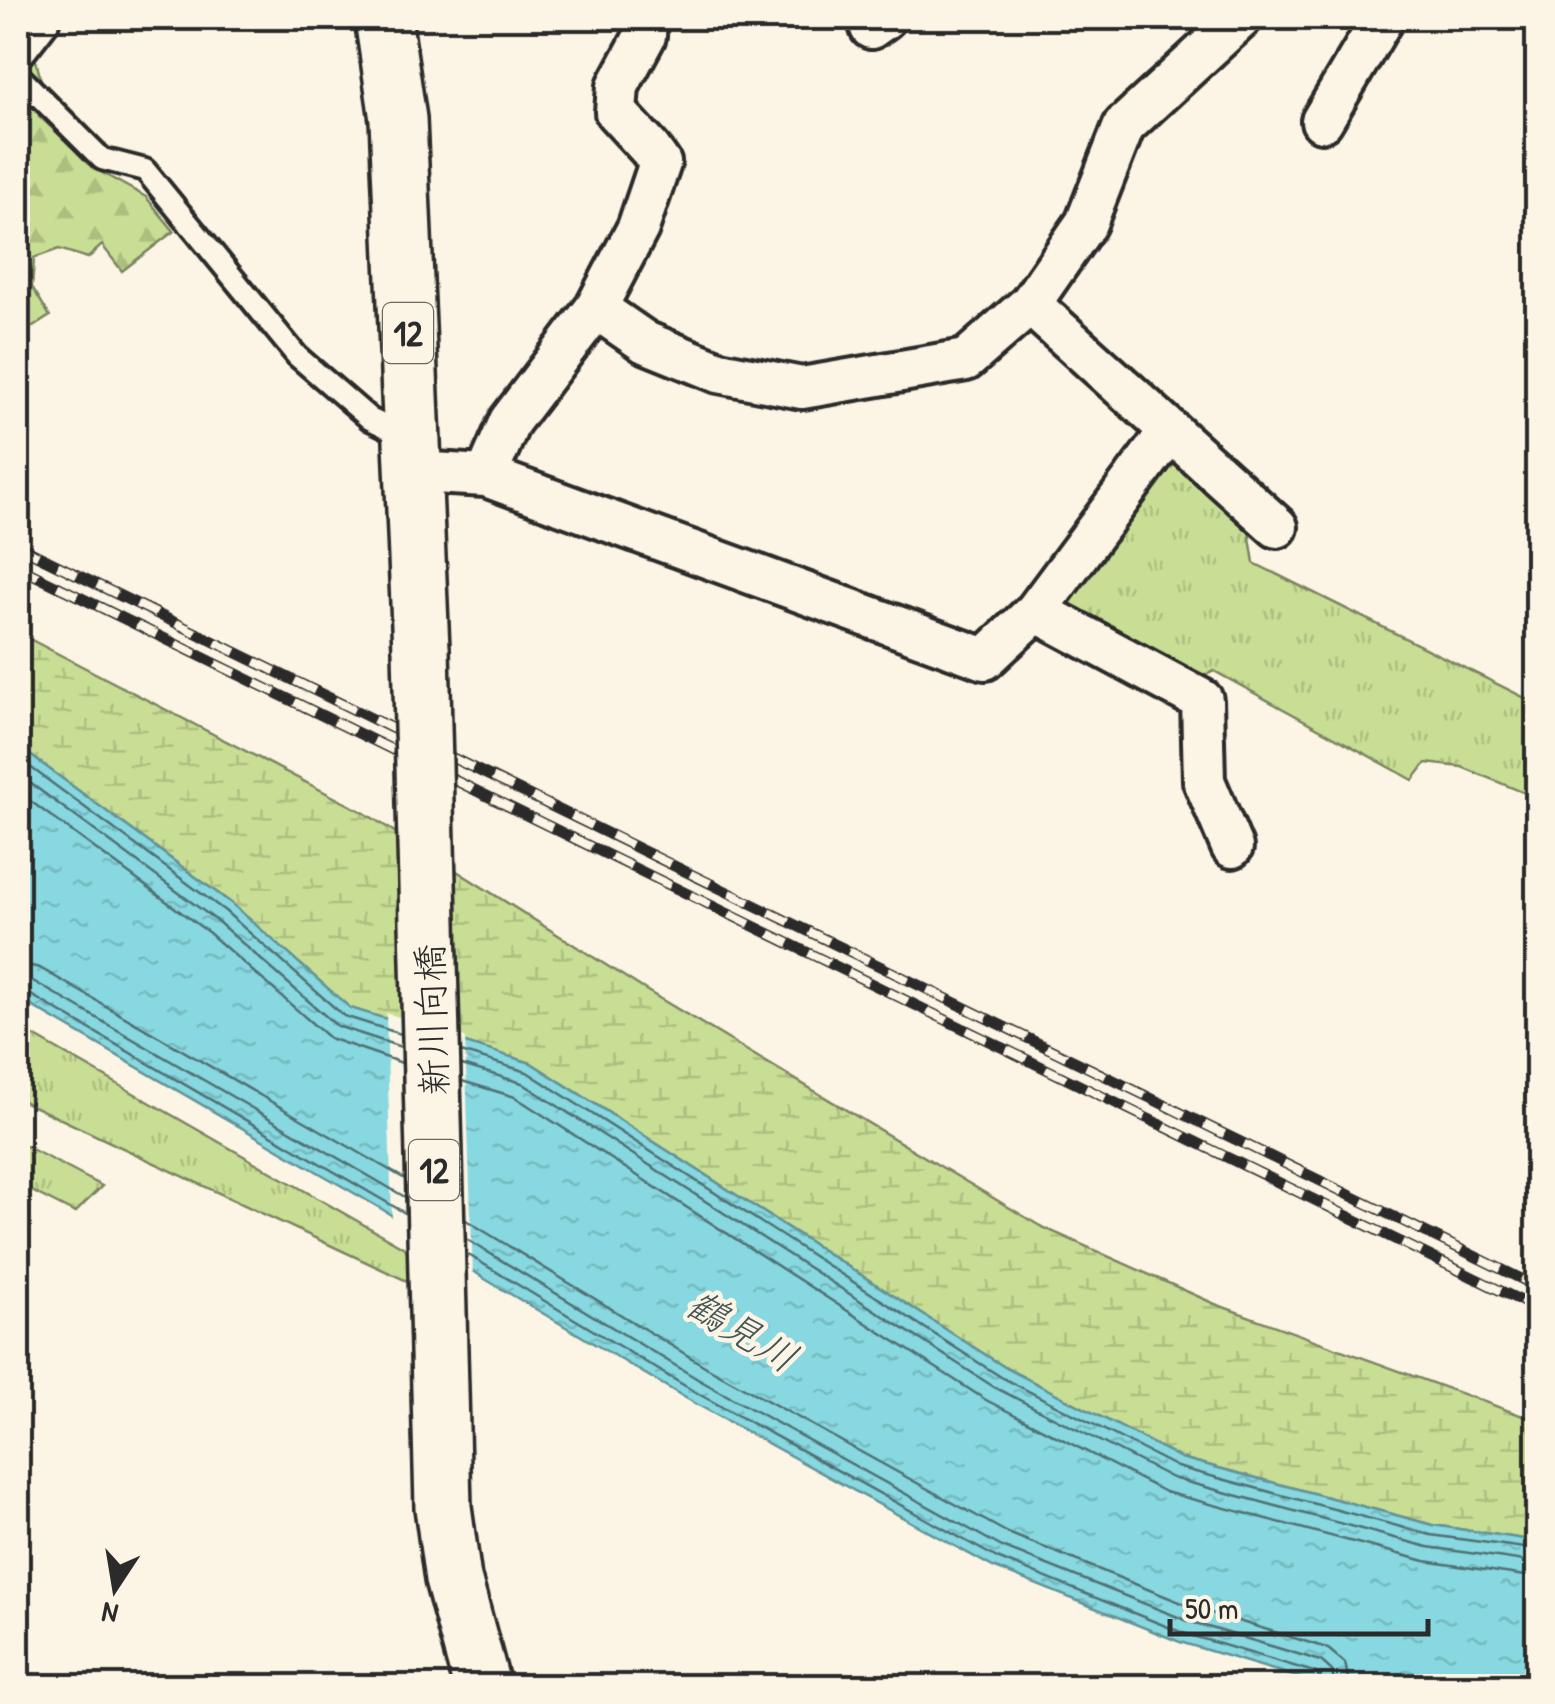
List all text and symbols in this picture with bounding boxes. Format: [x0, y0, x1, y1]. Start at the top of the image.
road number: 12 [383, 303, 433, 363]
street label: 新川向橋 [402, 943, 460, 1097]
road number: 12 [409, 1140, 459, 1200]
water label: 鶴見川 [678, 1276, 808, 1384]
north arrow [65, 1539, 165, 1639]
scale bar [1170, 1574, 1428, 1636]
text: 50 m [1185, 1588, 1238, 1628]
text: N [98, 1593, 121, 1634]

